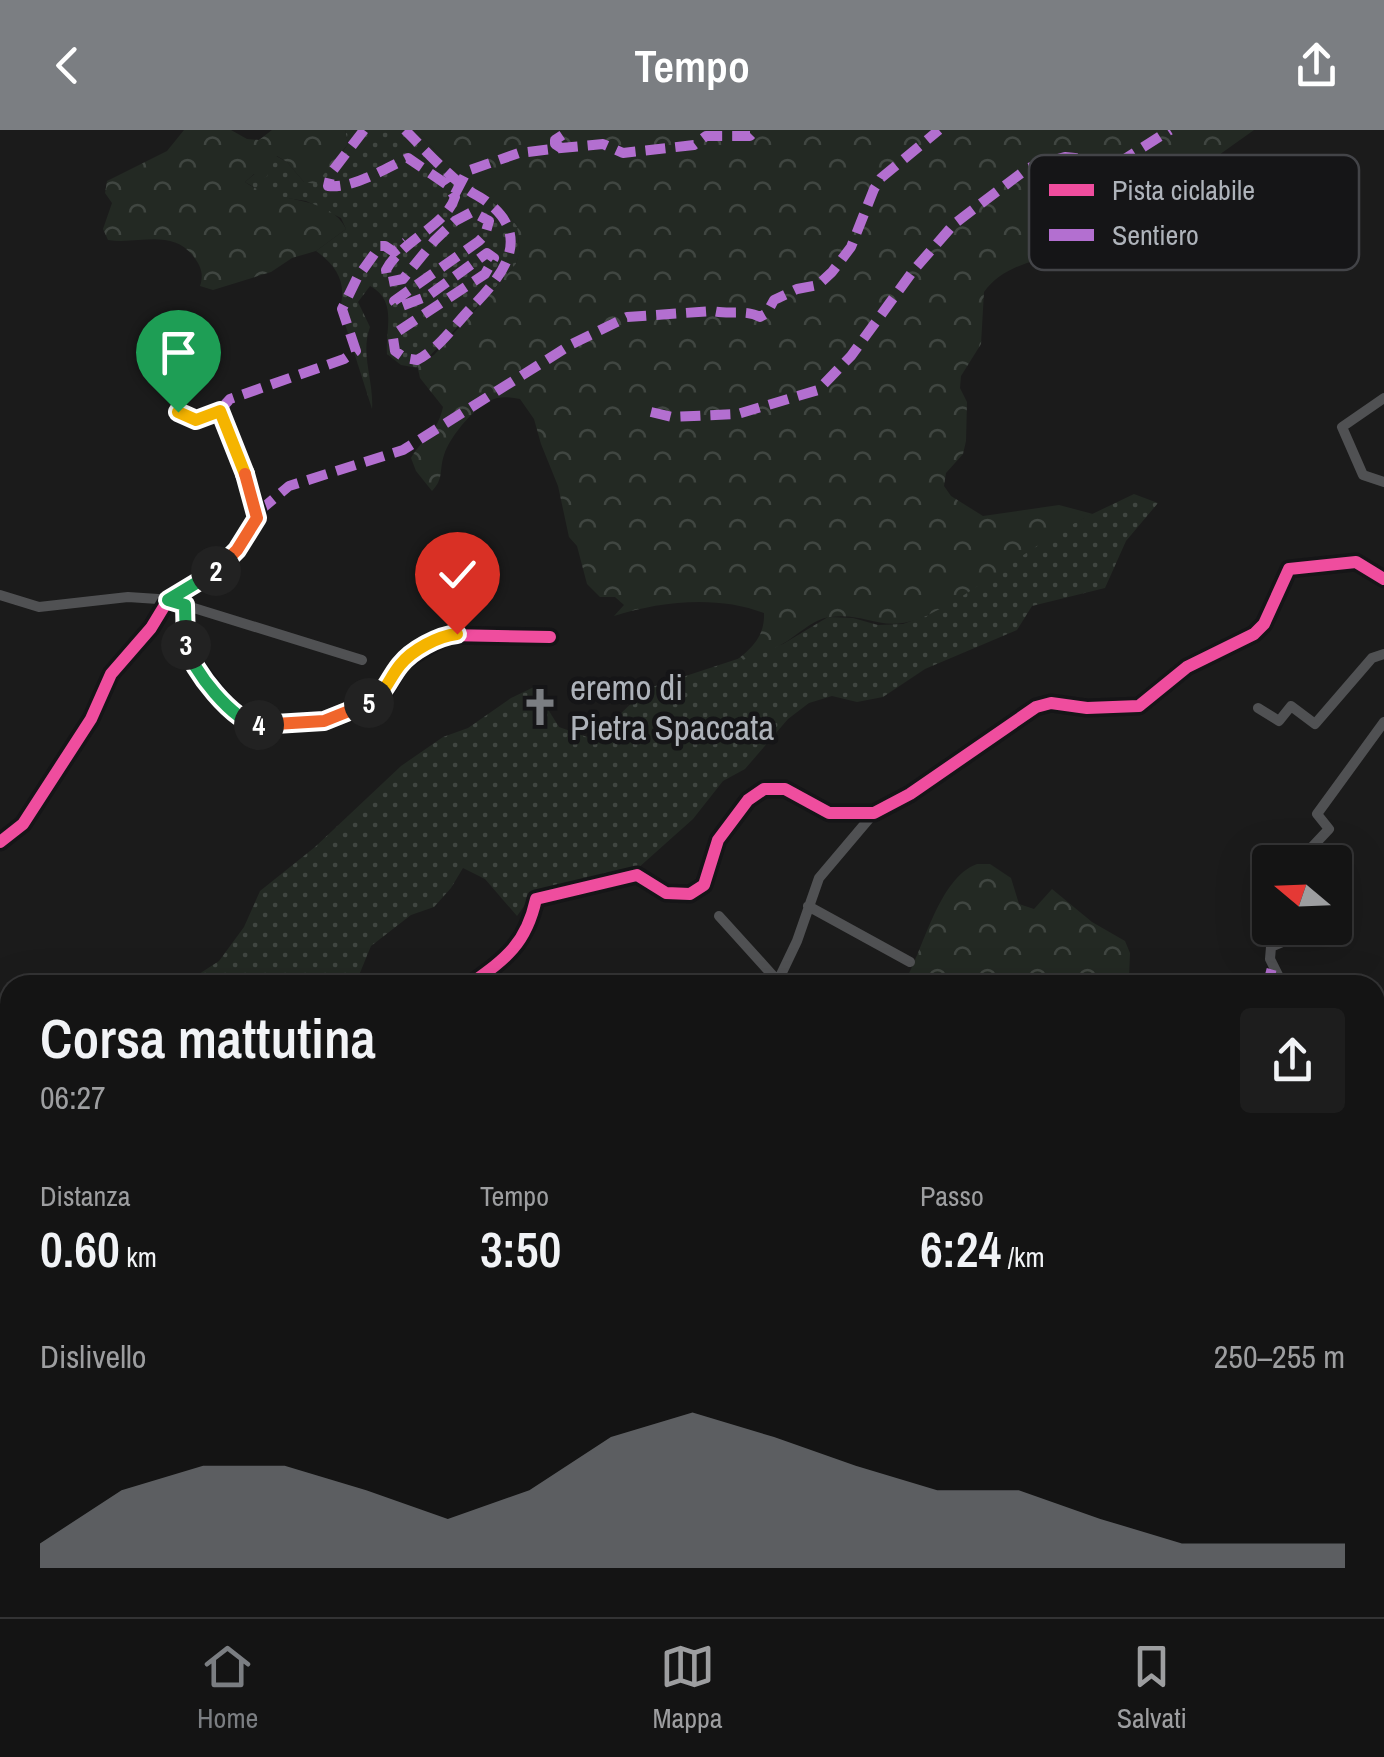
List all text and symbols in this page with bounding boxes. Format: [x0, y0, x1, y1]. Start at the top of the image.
text: Tempo [634, 35, 750, 96]
icon: back [40, 38, 95, 93]
icon: share [1289, 38, 1344, 93]
legend [1029, 155, 1359, 270]
text: Pista ciclabile [1112, 171, 1255, 209]
text: Sentiero [1112, 216, 1199, 254]
pin [136, 310, 221, 413]
icon: arrive [151, 325, 206, 380]
pin [415, 532, 500, 635]
pin: 2 [191, 546, 241, 596]
icon: check [430, 547, 485, 602]
text: 2 [210, 552, 222, 590]
pin: 3 [161, 620, 211, 670]
text: 3 [180, 626, 192, 664]
place label: eremo di Pietra Spaccata [570, 664, 774, 751]
pin: 5 [344, 678, 394, 728]
text: 5 [363, 684, 375, 722]
church icon: eremo di Pietra Spaccata [519, 686, 561, 728]
pin: 4 [234, 700, 284, 750]
text: 4 [253, 706, 265, 744]
north arrow [1252, 845, 1352, 945]
map controls [1252, 845, 1352, 945]
text: Corsa mattutina [40, 1001, 376, 1075]
button: share [1240, 1008, 1345, 1113]
text: 06:27 [40, 1076, 106, 1119]
text: Distanza [40, 1177, 131, 1215]
text: Tempo [480, 1177, 549, 1215]
text: Passo [920, 1177, 984, 1215]
text: 0.60 [40, 1215, 120, 1283]
text: 3:50 [480, 1215, 561, 1283]
text: 6:24 [920, 1215, 1001, 1283]
text: km [120, 1238, 157, 1276]
text: /km [1001, 1238, 1045, 1276]
text: Dislivello [40, 1335, 146, 1378]
text: 250–255 m [1214, 1335, 1345, 1378]
tab: Home [197, 1639, 258, 1737]
tab: Mappa [652, 1639, 723, 1737]
tab: Salvati [1117, 1639, 1187, 1737]

